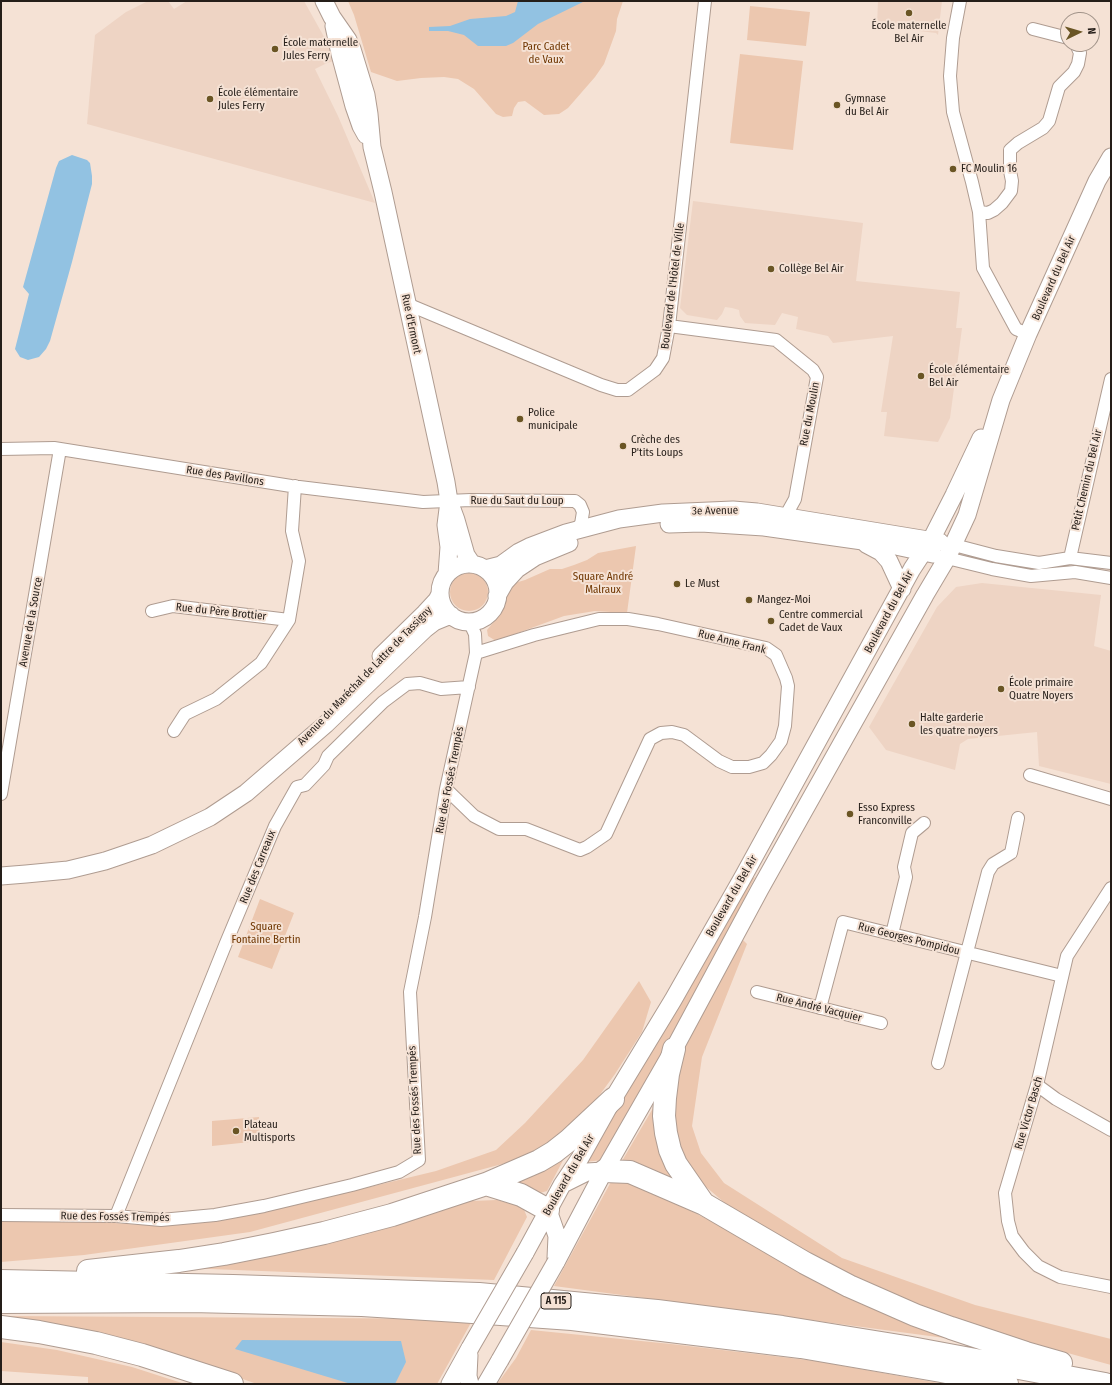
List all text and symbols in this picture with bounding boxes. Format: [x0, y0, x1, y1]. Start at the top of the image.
marker: École maternelle Bel Air [904, 8, 914, 18]
north arrow [1060, 12, 1100, 52]
place label: École maternelle Bel Air [871, 19, 947, 45]
text: N [1085, 27, 1098, 35]
place label: École maternelle Jules Ferry [283, 36, 358, 62]
park label: Parc Cadet de Vaux [522, 40, 570, 66]
marker: École maternelle Jules Ferry [270, 44, 280, 54]
place label: École élémentaire Jules Ferry [218, 86, 298, 112]
place label: Gymnase du Bel Air [845, 92, 889, 118]
marker: École élémentaire Jules Ferry [205, 94, 215, 104]
marker: Gymnase du Bel Air [832, 100, 842, 110]
place label: FC Moulin 16 [961, 162, 1017, 176]
marker: FC Moulin 16 [948, 164, 958, 174]
street label: Boulevard de l'Hôtel de Ville [659, 222, 687, 350]
street label: Boulevard du Bel Air [1029, 234, 1079, 322]
place label: Collège Bel Air [779, 262, 844, 276]
marker: Collège Bel Air [766, 264, 776, 274]
street label: Rue d'Ermont [398, 293, 424, 355]
place label: École élémentaire Bel Air [929, 363, 1009, 389]
marker: École élémentaire Bel Air [916, 371, 926, 381]
street label: Rue du Moulin [797, 381, 823, 447]
place label: Police municipale [528, 406, 578, 432]
marker: Police municipale [515, 414, 525, 424]
street label: Petit Chemin du Bel Air [1069, 428, 1105, 532]
place label: Crèche des P'tits Loups [631, 433, 683, 459]
marker: Crèche des P'tits Loups [618, 441, 628, 451]
street label: Rue des Pavillons [185, 463, 265, 489]
street label: Rue du Saut du Loup [470, 494, 564, 508]
street label: 3e Avenue [692, 504, 738, 518]
street label: Boulevard du Bel Air [862, 569, 916, 655]
park label: Square André Malraux [573, 570, 633, 596]
street label: Avenue de la Source [17, 576, 45, 668]
place label: Le Must [685, 577, 720, 591]
marker: Le Must [672, 579, 682, 589]
place label: Mangez-Moi [757, 593, 811, 607]
marker: Mangez-Moi [744, 595, 754, 605]
street label: Rue du Père Brottier [175, 601, 267, 623]
street label: Avenue du Maréchal de Lattre de Tassigny [295, 604, 435, 748]
place label: Centre commercial Cadet de Vaux [779, 608, 863, 634]
marker: Centre commercial Cadet de Vaux [766, 616, 776, 626]
street label: Rue Anne Frank [697, 627, 767, 657]
place label: École primaire Quatre Noyers [1009, 676, 1073, 702]
marker: École primaire Quatre Noyers [996, 684, 1006, 694]
place label: Halte garderie les quatre noyers [920, 711, 998, 737]
marker: Halte garderie les quatre noyers [907, 719, 917, 729]
street label: Rue des Fossés Trempés [433, 725, 467, 835]
place label: Esso Express Franconville [858, 801, 915, 827]
marker: Esso Express Franconville [845, 809, 855, 819]
street label: Rue des Carreaux [237, 828, 279, 906]
street label: Boulevard du Bel Air [703, 853, 761, 939]
park label: Square Fontaine Bertin [232, 920, 300, 946]
street label: Rue Georges Pompidou [857, 920, 961, 958]
street label: Rue André Vacquier [775, 991, 863, 1025]
street label: Rue des Fossés Trempés [406, 1045, 424, 1155]
street label: Rue Victor Basch [1012, 1075, 1046, 1151]
place label: Plateau Multisports [244, 1118, 295, 1144]
marker: Plateau Multisports [231, 1126, 241, 1136]
street label: Boulevard du Bel Air [540, 1132, 598, 1218]
street label: Rue des Fossés Trempés [61, 1209, 169, 1225]
road number: A 115 [541, 1293, 571, 1309]

